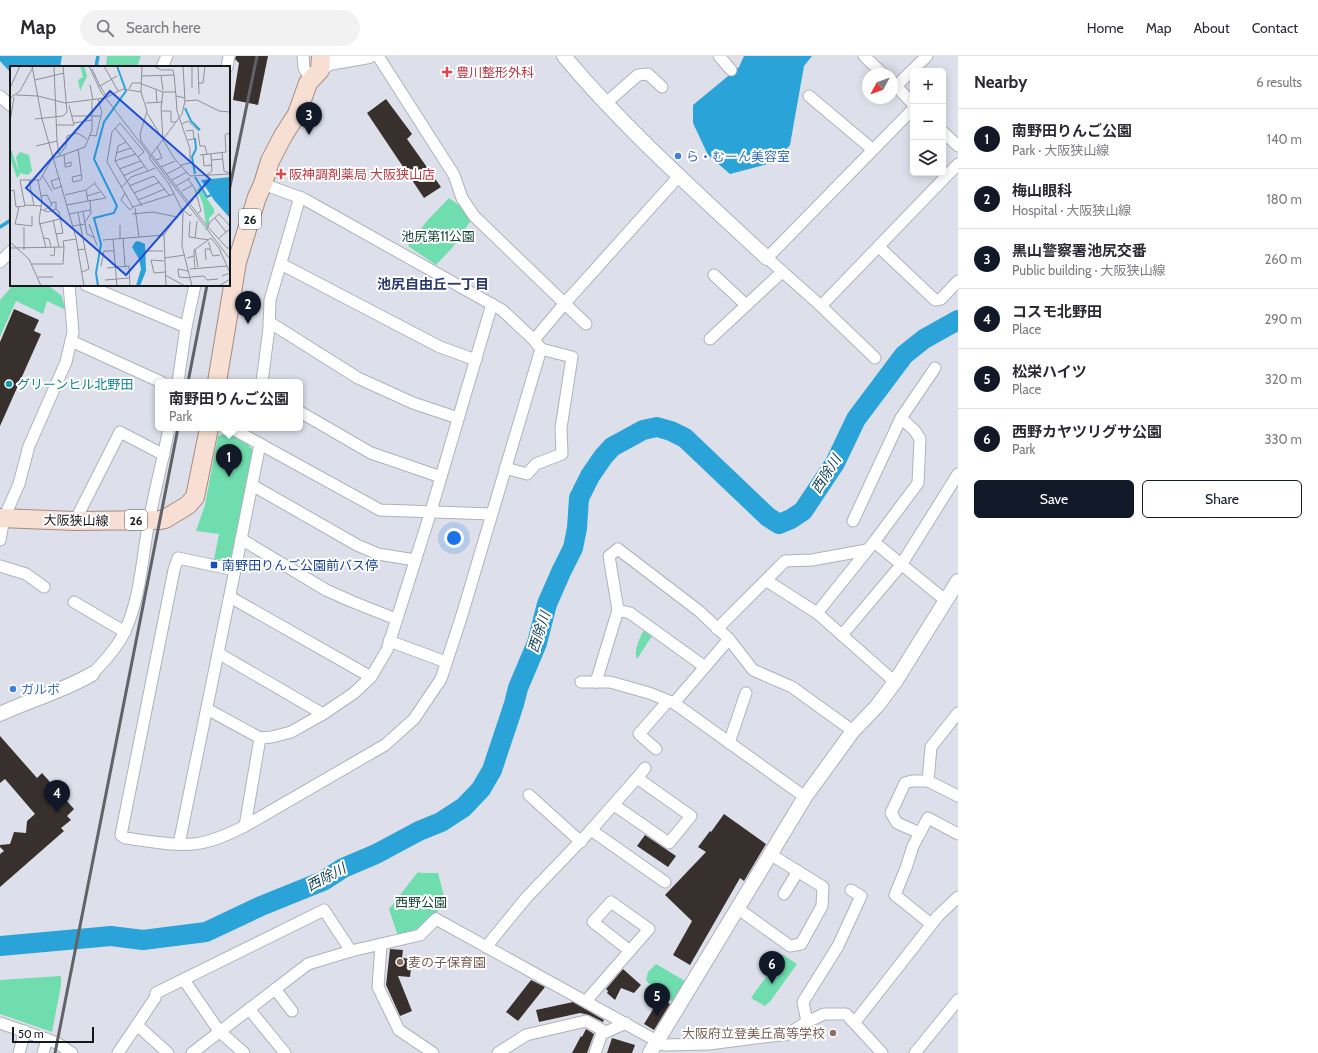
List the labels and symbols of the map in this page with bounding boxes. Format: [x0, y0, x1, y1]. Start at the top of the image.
place label: 豊川整形外科 [456, 64, 534, 80]
inset map [10, 66, 230, 286]
marker: 豊川整形外科 [441, 66, 453, 78]
north arrow [862, 68, 898, 104]
pin: 3 [296, 102, 322, 135]
place label: ら・むーん美容室 [686, 148, 790, 164]
marker: ら・むーん美容室 [673, 151, 683, 161]
place label: 阪神調剤薬局 大阪狭山店 [289, 166, 435, 182]
marker: 阪神調剤薬局 大阪狭山店 [276, 169, 286, 179]
road number: 26 [239, 209, 261, 229]
park label: 池尻第11公園 [401, 228, 475, 244]
district label: 池尻自由丘一丁目 [377, 275, 489, 293]
pin: 2 [235, 291, 261, 324]
place label: グリーンヒル北野田 [17, 376, 133, 392]
marker: グリーンヒル北野田 [4, 379, 14, 389]
pin: 1 [216, 444, 242, 477]
water label: 西除川 [807, 450, 846, 497]
road number: 26 [125, 510, 147, 530]
street label: 大阪狭山線 [43, 511, 109, 529]
your location [444, 528, 464, 548]
place label: 南野田りんご公園前バス停 [222, 557, 378, 573]
marker: 南野田りんご公園前バス停 [209, 560, 219, 570]
water label: 西除川 [524, 607, 555, 655]
place label: ガルボ [21, 681, 60, 697]
marker: ガルボ [8, 684, 18, 694]
pin: 4 [44, 780, 70, 813]
water label: 西除川 [303, 858, 351, 895]
park label: 西野公園 [395, 894, 447, 910]
pin: 6 [759, 951, 785, 984]
place label: 麦の子保育園 [408, 954, 486, 970]
marker: 麦の子保育園 [395, 957, 405, 967]
pin: 5 [644, 983, 670, 1016]
scale bar [12, 1025, 94, 1044]
place label: 大阪府立登美丘高等学校 [682, 1025, 825, 1041]
marker: 大阪府立登美丘高等学校 [828, 1028, 838, 1038]

